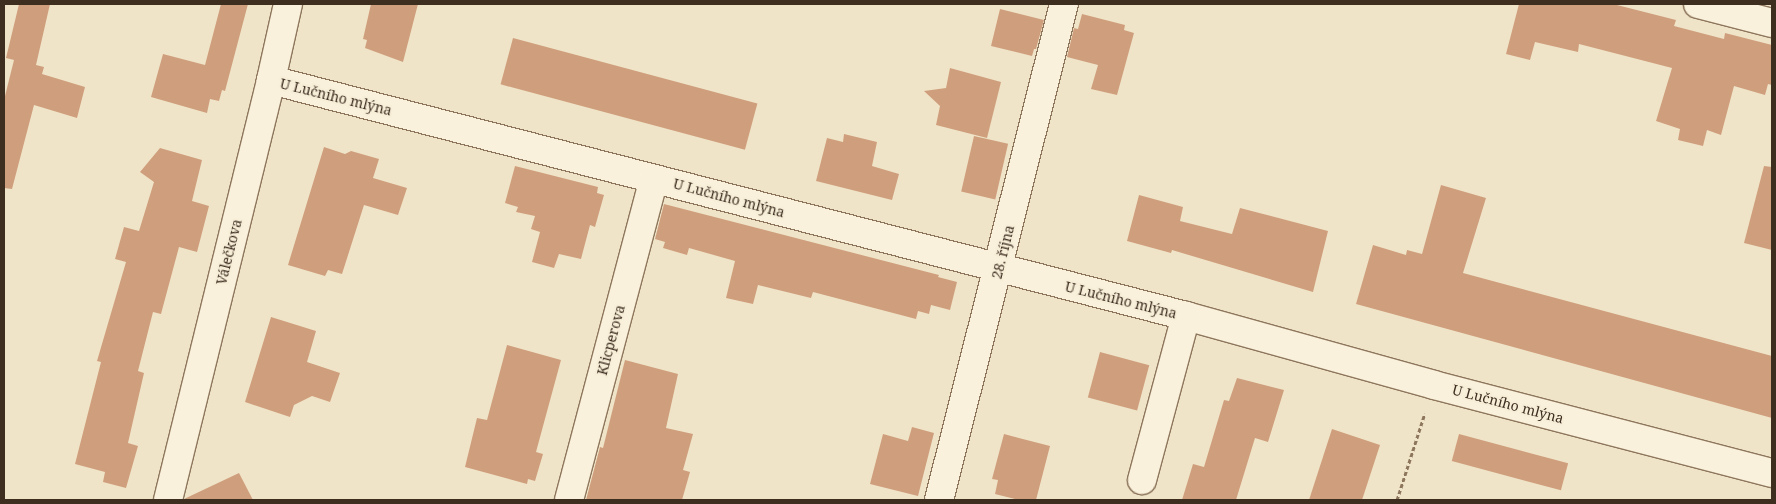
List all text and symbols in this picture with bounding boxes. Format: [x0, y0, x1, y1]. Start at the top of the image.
street label: U Lučního mlýna [278, 75, 394, 119]
street label: U Lučního mlýna [671, 175, 787, 221]
street label: Válečkova [213, 217, 245, 287]
street label: 28. října [988, 223, 1018, 281]
street label: U Lučního mlýna [1063, 278, 1179, 322]
street label: Klicperova [594, 303, 628, 377]
street label: U Lučního mlýna [1450, 381, 1566, 427]

